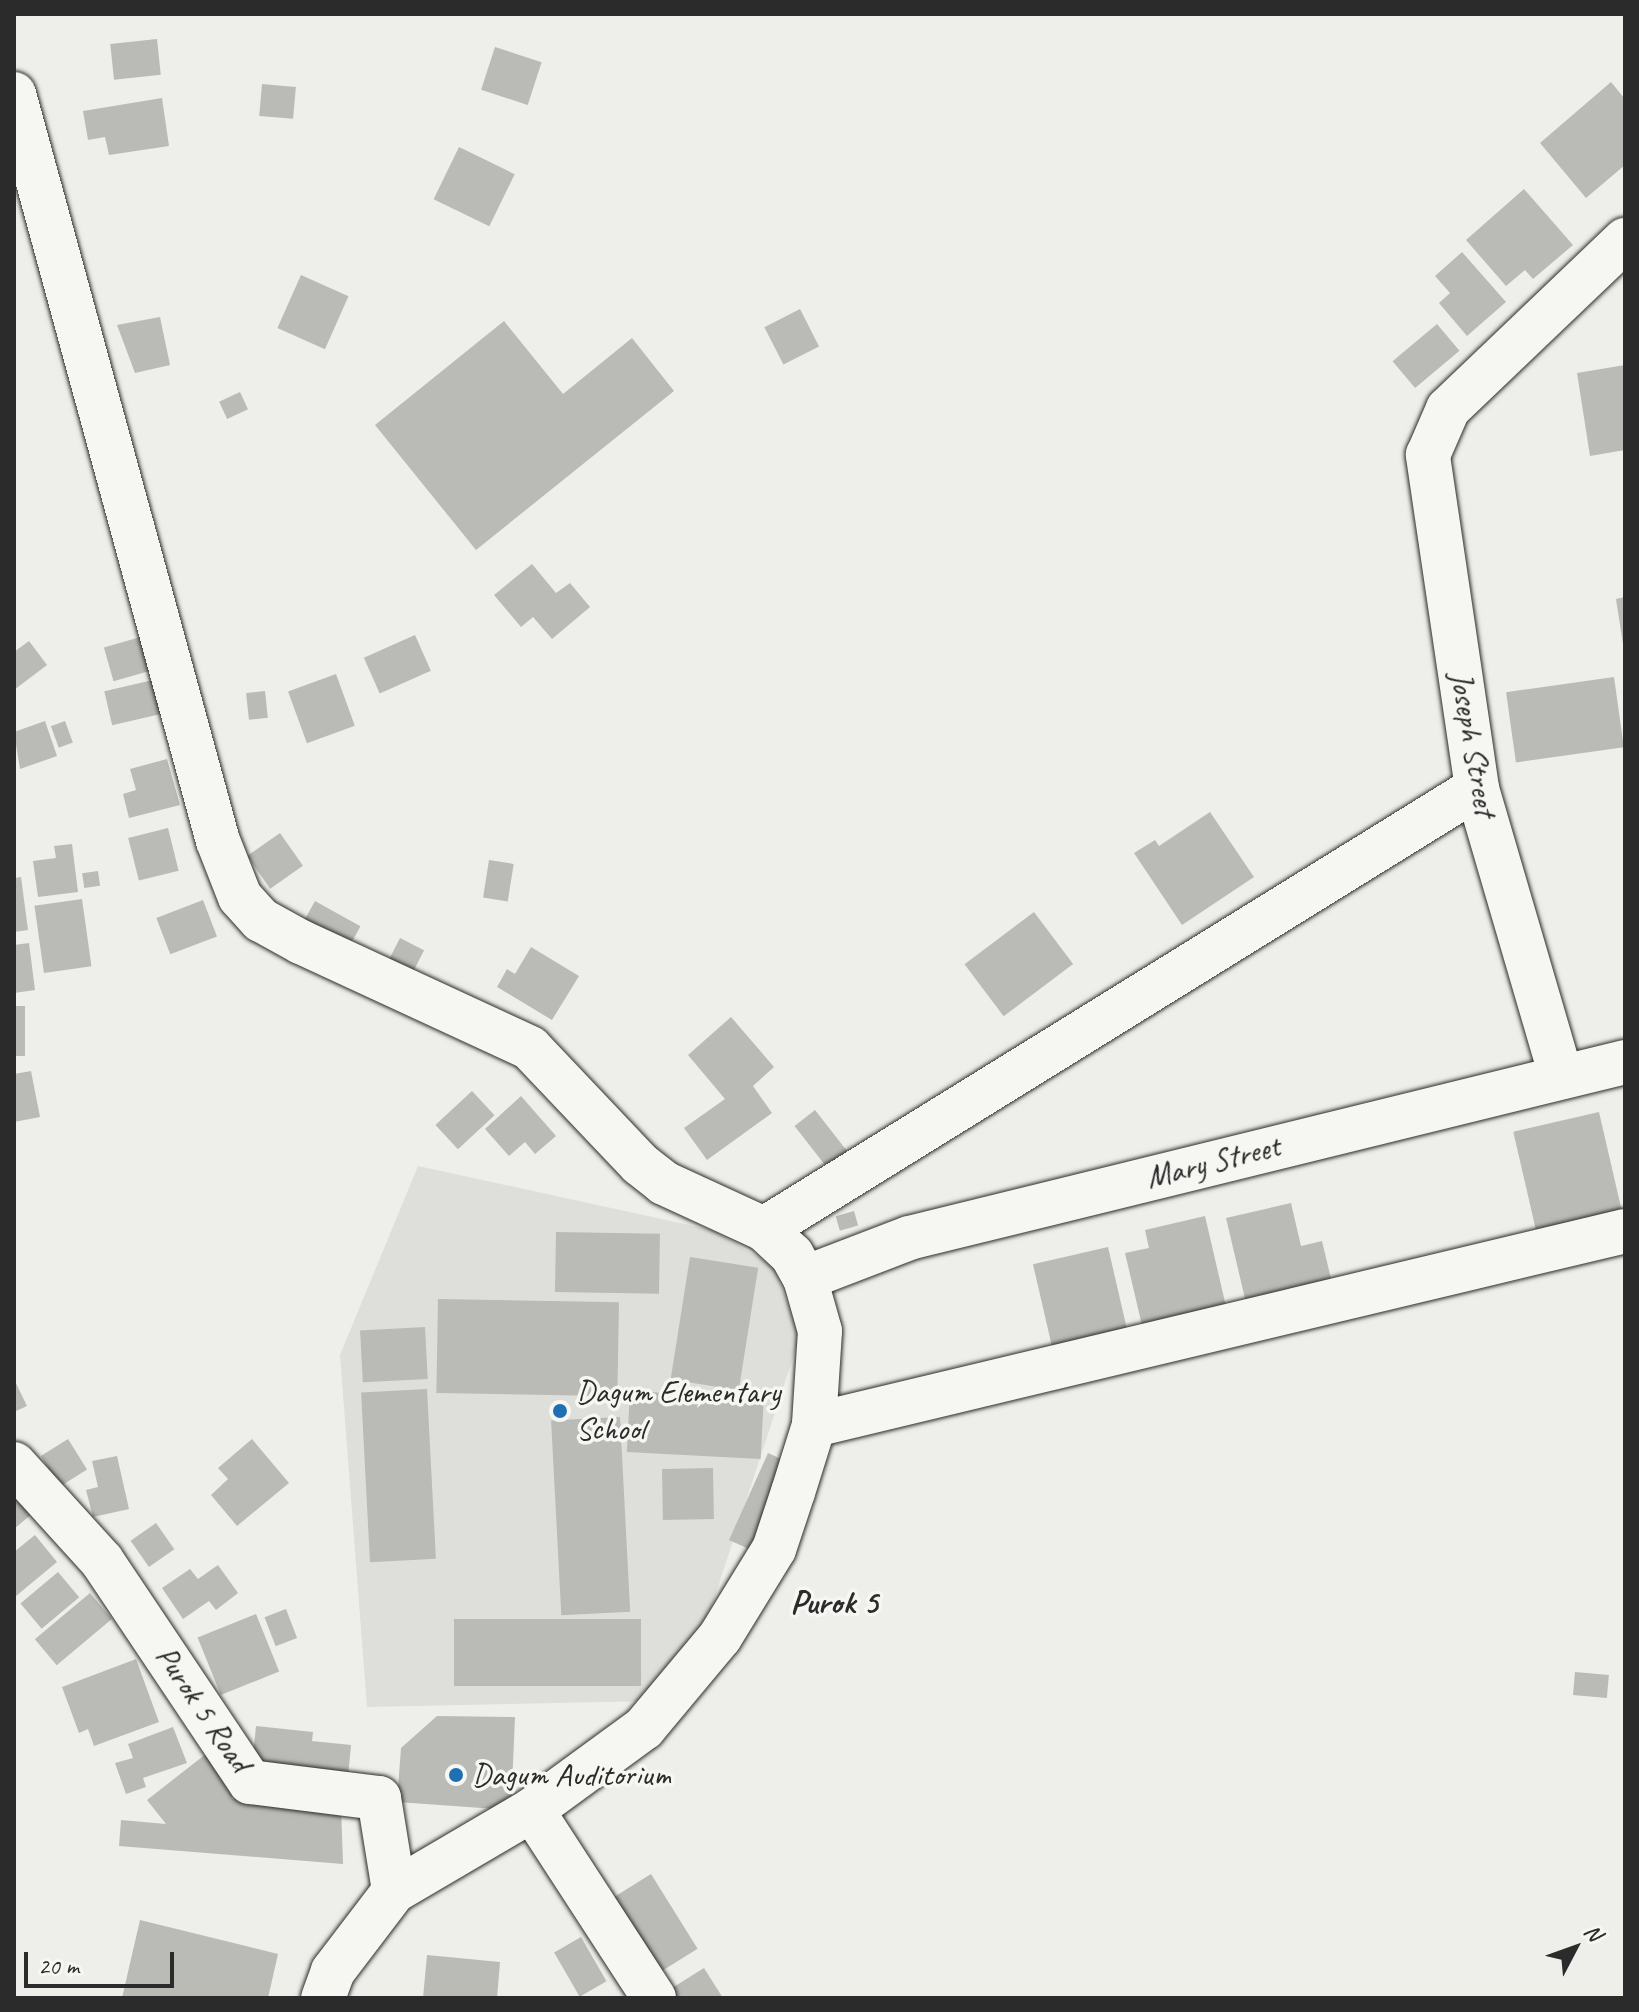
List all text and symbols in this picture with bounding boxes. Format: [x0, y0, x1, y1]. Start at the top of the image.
street label: Joseph Street [1441, 669, 1505, 819]
street label: Mary Street [1142, 1127, 1284, 1197]
place label: Dagum Elementary School [576, 1374, 782, 1449]
marker: Dagum Elementary School [551, 1402, 569, 1420]
district label: Purok 5 [790, 1582, 878, 1622]
street label: Purok 5 Road [147, 1639, 259, 1779]
place label: Dagum Auditorium [472, 1756, 670, 1794]
marker: Dagum Auditorium [447, 1766, 465, 1784]
north arrow [1535, 1908, 1615, 1988]
text: N [1578, 1918, 1608, 1947]
scale bar [28, 1936, 178, 1986]
text: 20 m [38, 1951, 79, 1981]

